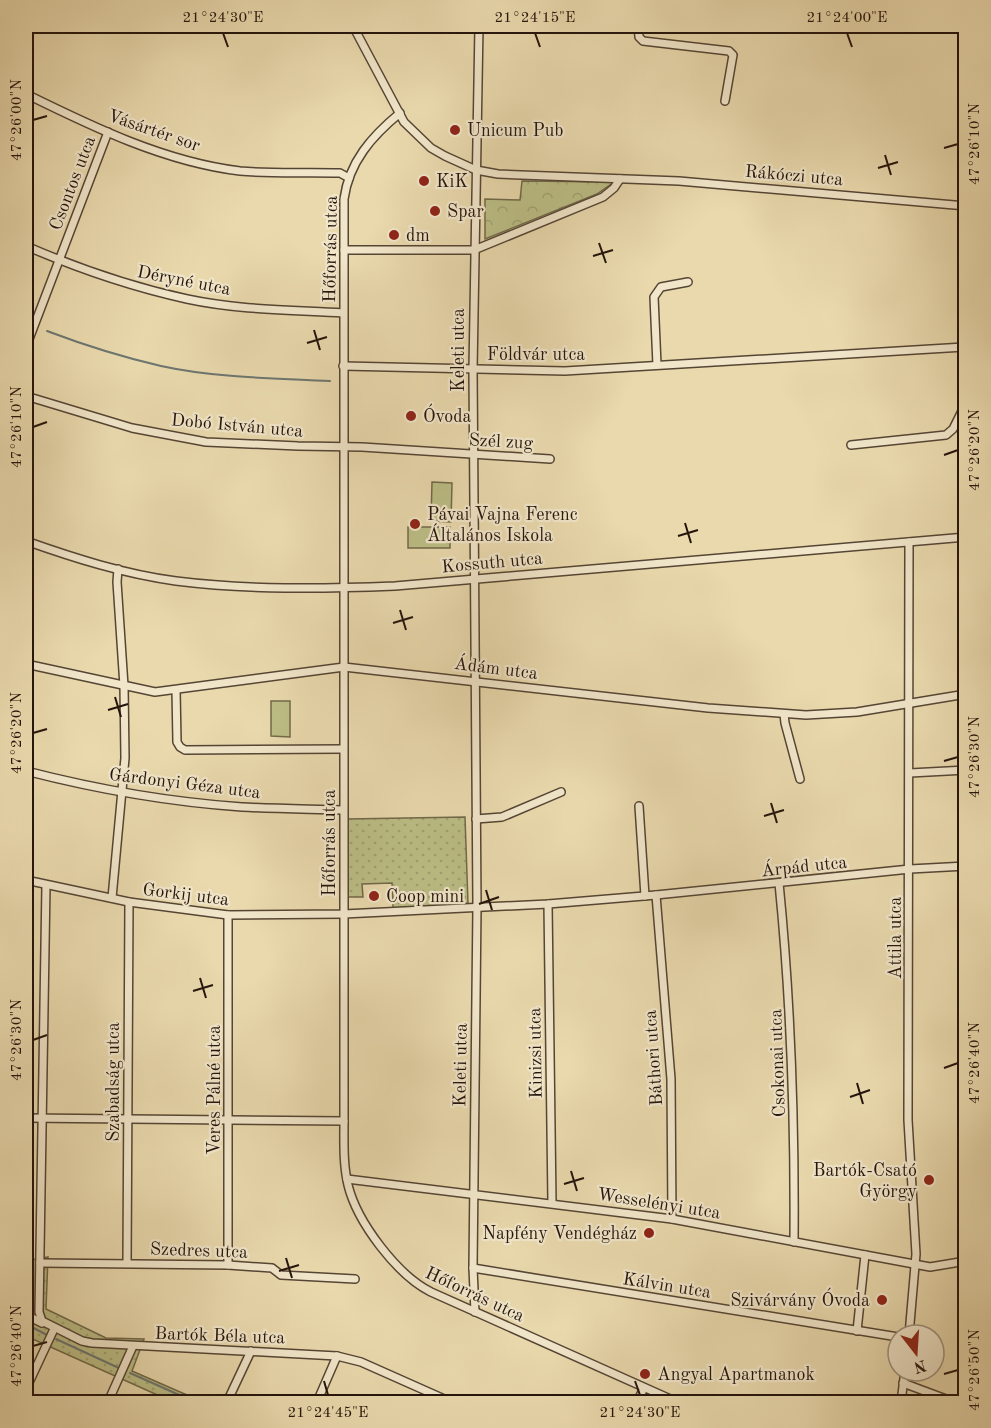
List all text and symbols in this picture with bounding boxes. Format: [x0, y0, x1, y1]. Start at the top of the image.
text: 21°24'30"E [183, 11, 263, 26]
text: 21°24'15"E [495, 11, 575, 26]
text: 21°24'00"E [807, 11, 887, 26]
text: 47°26'00"N [10, 79, 25, 161]
text: 47°26'10"N [968, 103, 983, 185]
street label: Vásártér sor [105, 107, 203, 155]
place label: Unicum Pub [467, 122, 563, 140]
marker: Unicum Pub [448, 123, 462, 137]
street label: Csontos utca [47, 134, 99, 233]
street label: Rákóczi utca [744, 163, 844, 189]
place label: KiK [436, 173, 468, 191]
marker: KiK [417, 174, 431, 188]
street label: Hőforrás utca [321, 195, 341, 303]
place label: Spar [447, 203, 484, 221]
marker: Spar [428, 204, 442, 218]
place label: dm [406, 227, 430, 245]
marker: dm [387, 228, 401, 242]
street label: Déryné utca [135, 263, 232, 299]
street label: Keleti utca [450, 308, 468, 392]
street label: Földvár utca [487, 346, 585, 364]
text: 47°26'10"N [10, 386, 25, 468]
place label: Óvoda [423, 403, 472, 426]
marker: Óvoda [404, 409, 418, 423]
text: 47°26'20"N [968, 409, 983, 491]
street label: Dobó István utca [170, 411, 304, 441]
street label: Szél zug [468, 431, 534, 453]
place label: Pávai Vajna Ferenc Általános Iskola [427, 506, 578, 545]
marker: Pávai Vajna Ferenc Általános Iskola [408, 517, 422, 531]
street label: Kossuth utca [441, 550, 544, 576]
street label: Ádám utca [453, 651, 539, 683]
text: 47°26'20"N [10, 692, 25, 774]
text: 47°26'30"N [968, 716, 983, 798]
street label: Gárdonyi Géza utca [108, 766, 262, 802]
street label: Hőforrás utca [321, 789, 339, 897]
street label: Árpád utca [760, 850, 848, 880]
street label: Gorkij utca [142, 881, 230, 909]
place label: Coop mini [386, 888, 464, 906]
marker: Coop mini [367, 889, 381, 903]
street label: Attila utca [887, 897, 905, 979]
text: 47°26'30"N [10, 999, 25, 1081]
street label: Kinizsi utca [526, 1007, 546, 1099]
street label: Csokonai utca [767, 1008, 789, 1117]
street label: Báthori utca [642, 1009, 666, 1107]
street label: Szabadság utca [105, 1022, 123, 1142]
text: 47°26'40"N [968, 1022, 983, 1104]
street label: Keleti utca [451, 1023, 471, 1107]
street label: Veres Pálné utca [206, 1025, 224, 1155]
place label: Bartók-Csató György [813, 1162, 917, 1201]
marker: Bartók-Csató György [922, 1173, 936, 1187]
street label: Wesselényi utca [596, 1185, 722, 1223]
place label: Napfény Vendégház [482, 1225, 637, 1243]
marker: Napfény Vendégház [642, 1226, 656, 1240]
street label: Szedres utca [150, 1240, 248, 1262]
street label: Hőforrás utca [422, 1264, 527, 1326]
street label: Kálvin utca [621, 1270, 712, 1302]
place label: Szivárvány Óvoda [730, 1287, 870, 1310]
marker: Szivárvány Óvoda [875, 1293, 889, 1307]
text: 47°26'40"N [10, 1305, 25, 1387]
north arrow [886, 1323, 946, 1383]
street label: Bartók Béla utca [154, 1325, 286, 1347]
text: 47°26'50"N [968, 1329, 983, 1411]
text: N [911, 1356, 928, 1375]
place label: Angyal Apartmanok [657, 1366, 815, 1384]
marker: Angyal Apartmanok [638, 1367, 652, 1381]
text: 21°24'45"E [288, 1406, 368, 1421]
text: 21°24'30"E [600, 1406, 680, 1421]

